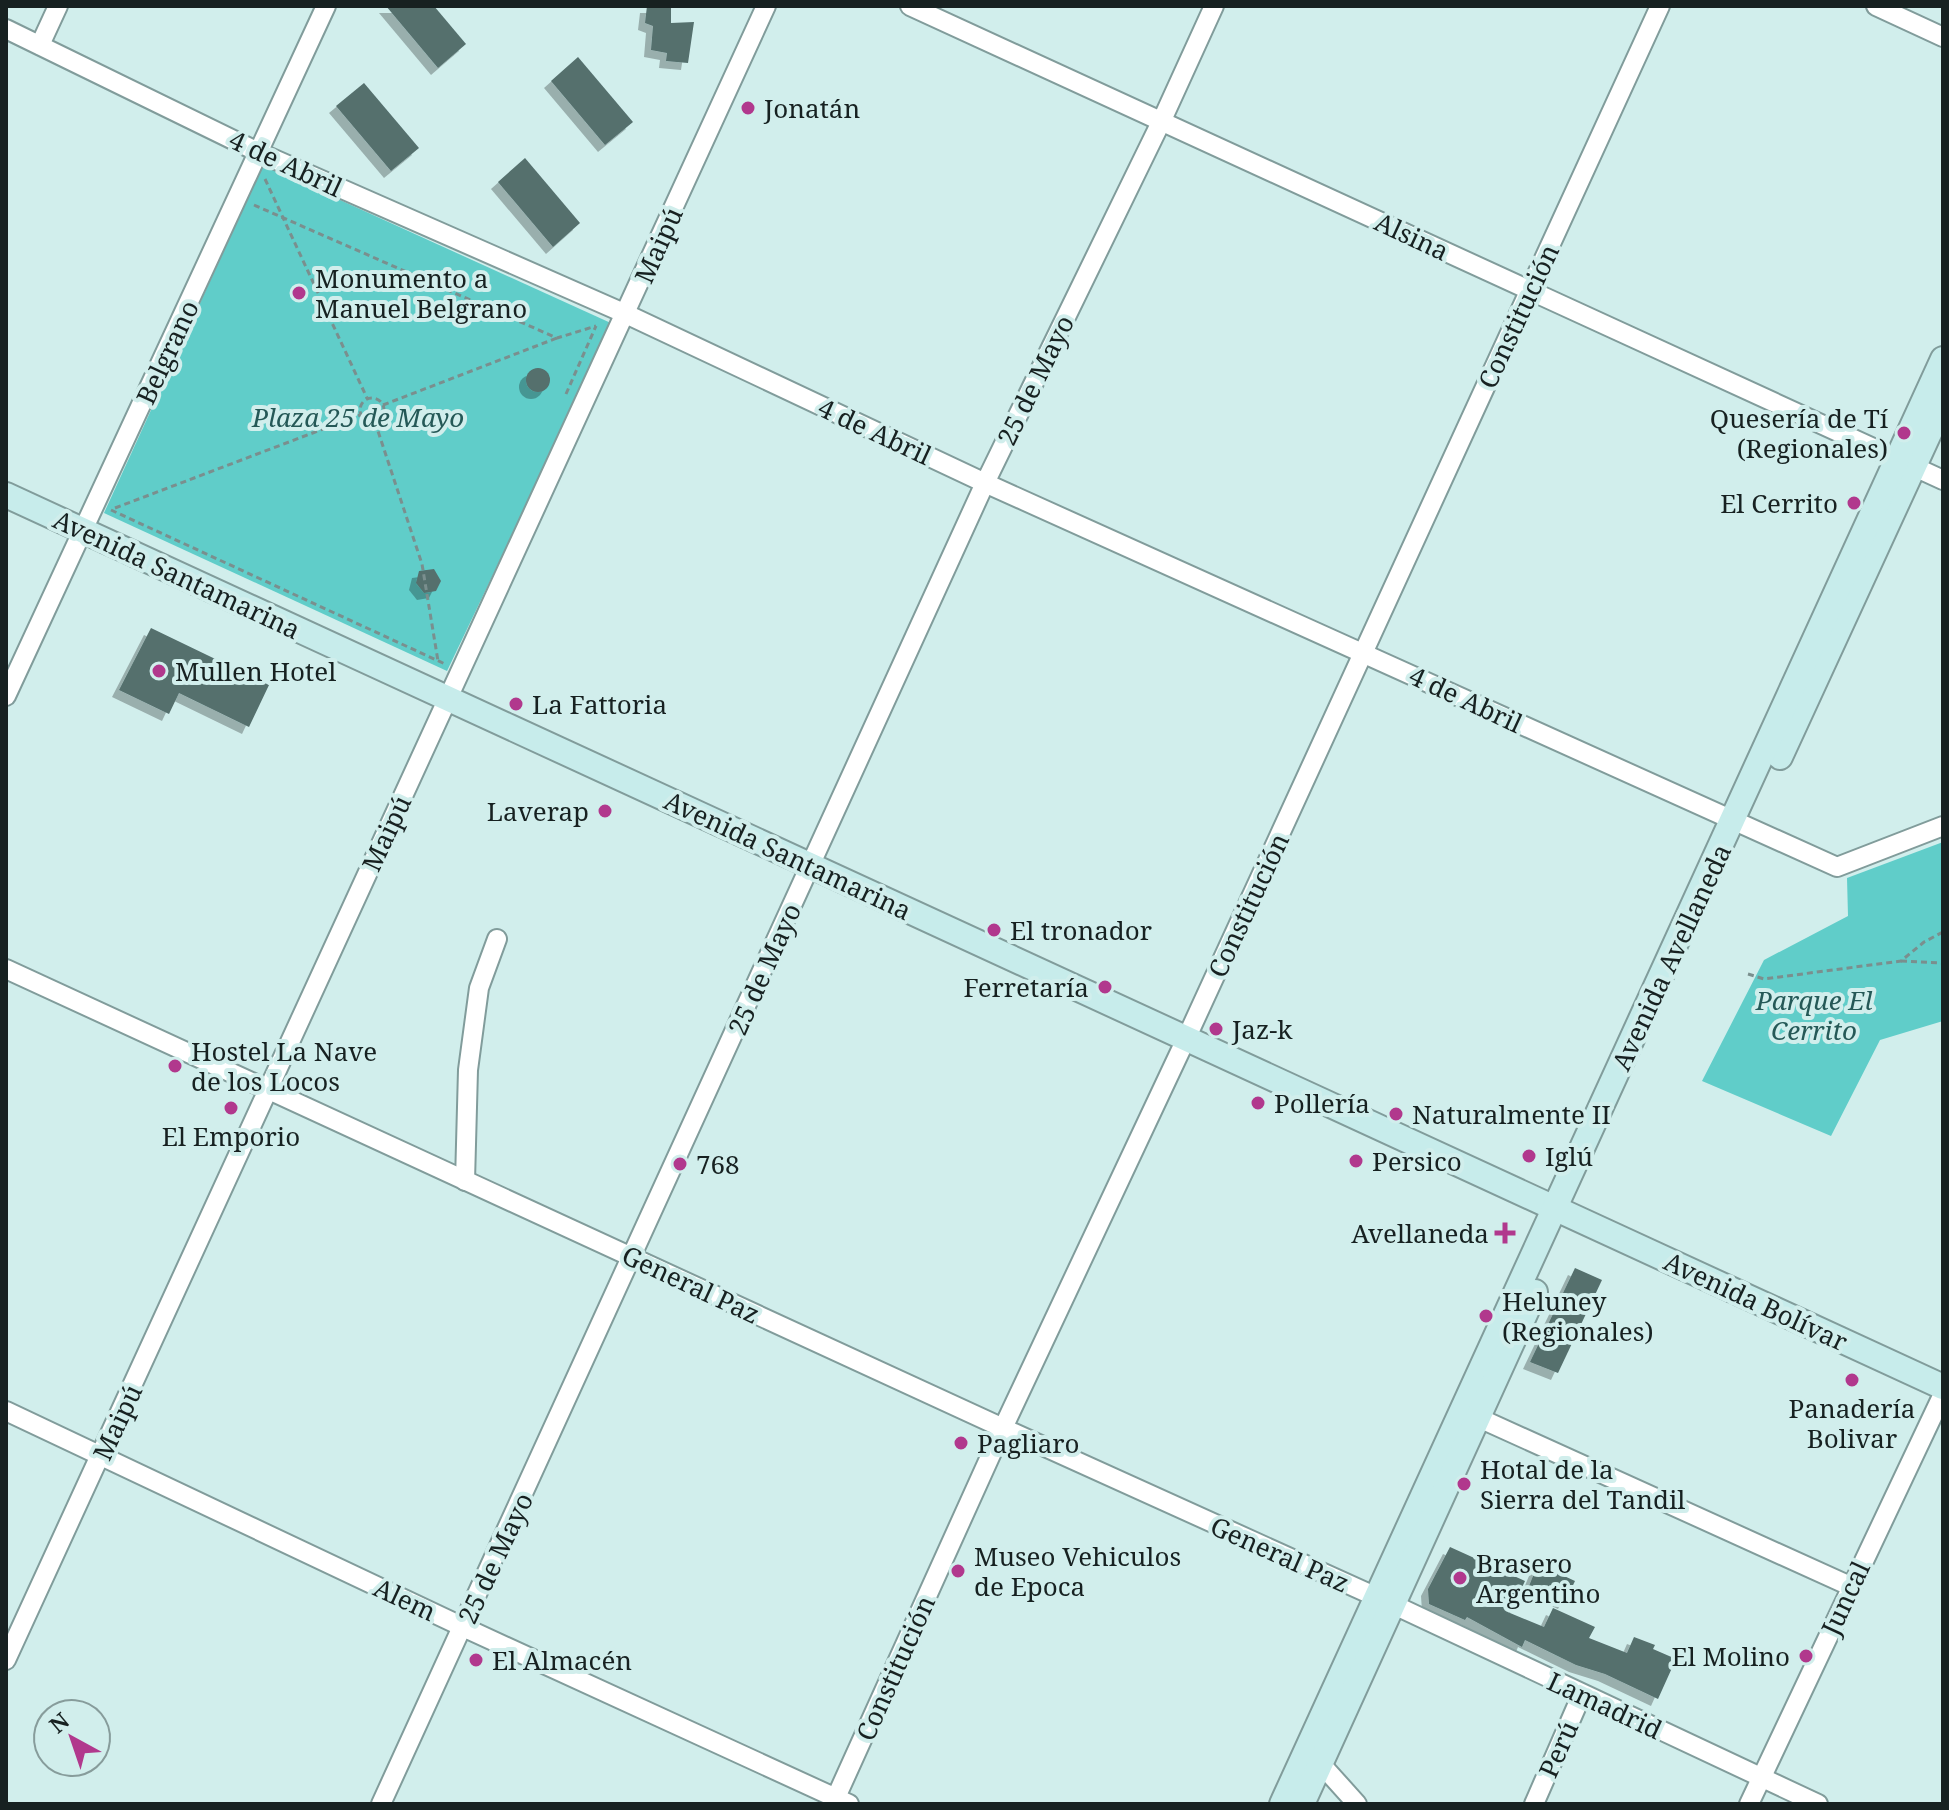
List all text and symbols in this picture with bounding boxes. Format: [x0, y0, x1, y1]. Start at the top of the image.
place label: Jonatán [763, 90, 860, 126]
marker: Jonatán [739, 99, 757, 117]
street label: 4 de Abril [224, 121, 348, 205]
street label: Maipú [625, 201, 691, 289]
street label: Alsina [1369, 203, 1455, 269]
street label: Constitución [1469, 238, 1567, 394]
place label: Monumento a Manuel Belgrano [315, 260, 527, 326]
marker: Monumento a Manuel Belgrano [290, 284, 308, 302]
street label: Belgrano [127, 294, 207, 410]
street label: 25 de Mayo [988, 309, 1082, 451]
street label: 4 de Abril [813, 389, 937, 473]
park label: Plaza 25 de Mayo [251, 399, 464, 435]
place label: Quesería de Tí (Regionales) [1710, 400, 1889, 466]
marker: Quesería de Tí (Regionales) [1895, 424, 1913, 442]
place label: El Cerrito [1720, 485, 1838, 521]
marker: El Cerrito [1845, 494, 1863, 512]
street label: Avenida Santamarina [48, 501, 306, 647]
place label: Mullen Hotel [175, 653, 336, 689]
street label: 4 de Abril [1404, 657, 1528, 741]
marker: Mullen Hotel [150, 662, 168, 680]
place label: La Fattoria [532, 686, 667, 722]
marker: La Fattoria [507, 695, 525, 713]
street label: Avenida Santamarina [659, 782, 917, 928]
street label: Maipú [353, 789, 419, 877]
place label: Laverap [487, 793, 589, 829]
marker: Laverap [596, 802, 614, 820]
street label: Constitución [1199, 827, 1297, 983]
street label: Avenida Avellaneda [1603, 838, 1739, 1076]
street label: 25 de Mayo [719, 897, 809, 1041]
place label: El tronador [1010, 912, 1152, 948]
marker: El tronador [985, 921, 1003, 939]
place label: Ferretaría [963, 969, 1089, 1005]
marker: Ferretaría [1096, 978, 1114, 996]
park label: Parque El Cerrito [1755, 982, 1872, 1048]
place label: Jaz-k [1231, 1011, 1293, 1047]
marker: Jaz-k [1207, 1020, 1225, 1038]
place label: Hostel La Nave de los Locos [191, 1033, 377, 1099]
marker: Hostel La Nave de los Locos [166, 1057, 184, 1075]
place label: Pollería [1274, 1085, 1370, 1121]
marker: Pollería [1249, 1094, 1267, 1112]
place label: Naturalmente II [1412, 1096, 1611, 1132]
marker: El Emporio [222, 1099, 240, 1117]
marker: Naturalmente II [1387, 1105, 1405, 1123]
place label: El Emporio [162, 1118, 300, 1154]
place label: Iglú [1545, 1138, 1593, 1174]
place label: Persico [1372, 1143, 1462, 1179]
place label: 768 [696, 1146, 740, 1182]
marker: Iglú [1520, 1147, 1538, 1165]
marker: Persico [1347, 1152, 1365, 1170]
marker: 768 [671, 1155, 689, 1173]
place label: Avellaneda [1351, 1215, 1489, 1251]
marker: Avellaneda [1496, 1224, 1514, 1242]
street label: General Paz [616, 1236, 766, 1332]
street label: Avenida Bolívar [1658, 1243, 1854, 1359]
place label: Heluney (Regionales) [1502, 1283, 1653, 1349]
marker: Heluney (Regionales) [1477, 1307, 1495, 1325]
marker: Panadería Bolivar [1843, 1371, 1861, 1389]
street label: Maipú [84, 1378, 150, 1466]
place label: Panadería Bolivar [1789, 1390, 1915, 1456]
place label: Pagliaro [977, 1425, 1080, 1461]
marker: Pagliaro [952, 1434, 970, 1452]
place label: Hotal de la Sierra del Tandil [1480, 1451, 1685, 1517]
marker: Hotal de la Sierra del Tandil [1455, 1475, 1473, 1493]
street label: 25 de Mayo [449, 1487, 541, 1629]
street label: General Paz [1205, 1507, 1355, 1601]
place label: Museo Vehiculos de Epoca [974, 1538, 1181, 1604]
place label: Brasero Argentino [1476, 1545, 1601, 1611]
street label: Juncal [1812, 1555, 1878, 1642]
marker: Museo Vehiculos de Epoca [949, 1562, 967, 1580]
street label: Alem [368, 1569, 442, 1629]
marker: Brasero Argentino [1451, 1569, 1469, 1587]
street label: Constitución [847, 1589, 943, 1746]
place label: El Molino [1671, 1638, 1790, 1674]
place label: El Almacén [492, 1642, 632, 1678]
marker: El Molino [1797, 1647, 1815, 1665]
marker: El Almacén [467, 1651, 485, 1669]
street label: Lamadrid [1542, 1663, 1668, 1747]
north arrow [32, 1698, 112, 1778]
text: N [42, 1705, 75, 1739]
street label: Perú [1530, 1715, 1586, 1783]

